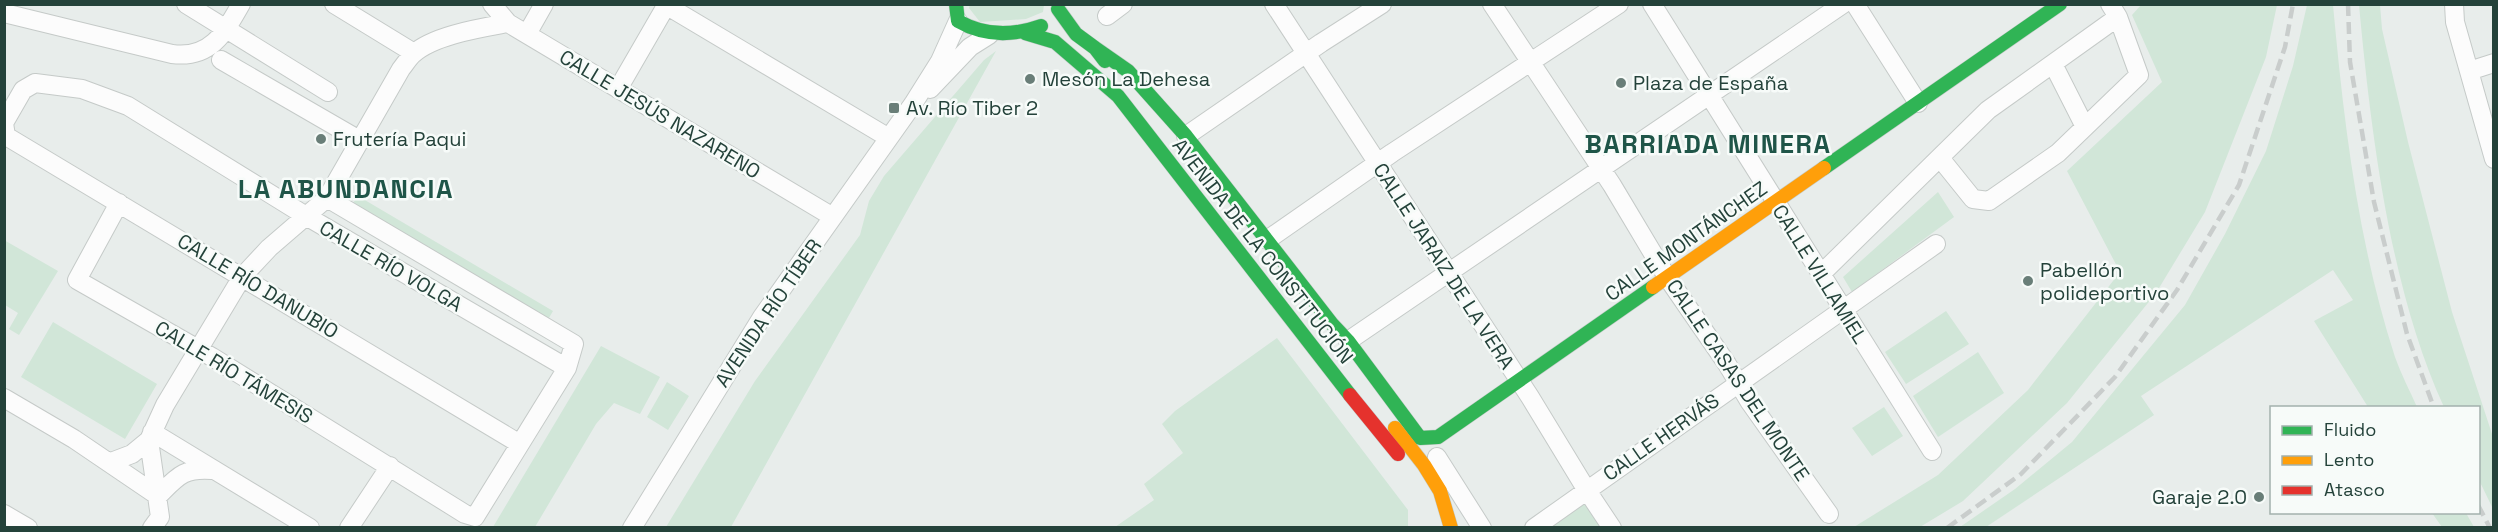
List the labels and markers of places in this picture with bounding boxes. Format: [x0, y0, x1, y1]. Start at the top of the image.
place label: Mesón La Dehesa [1042, 66, 1210, 92]
place label: Plaza de España [1633, 70, 1788, 96]
marker: Mesón La Dehesa [1023, 72, 1037, 86]
marker: Plaza de España [1614, 76, 1628, 90]
place label: Av. Río Tiber 2 [906, 95, 1038, 121]
marker: Av. Río Tiber 2 [887, 101, 901, 115]
place label: Frutería Paqui [333, 126, 466, 152]
marker: Frutería Paqui [314, 132, 328, 146]
place label: Pabellón polideportivo [2040, 257, 2169, 306]
marker: Pabellón polideportivo [2021, 274, 2035, 288]
place label: Garaje 2.0 [2152, 484, 2247, 510]
marker: Garaje 2.0 [2252, 490, 2266, 504]

